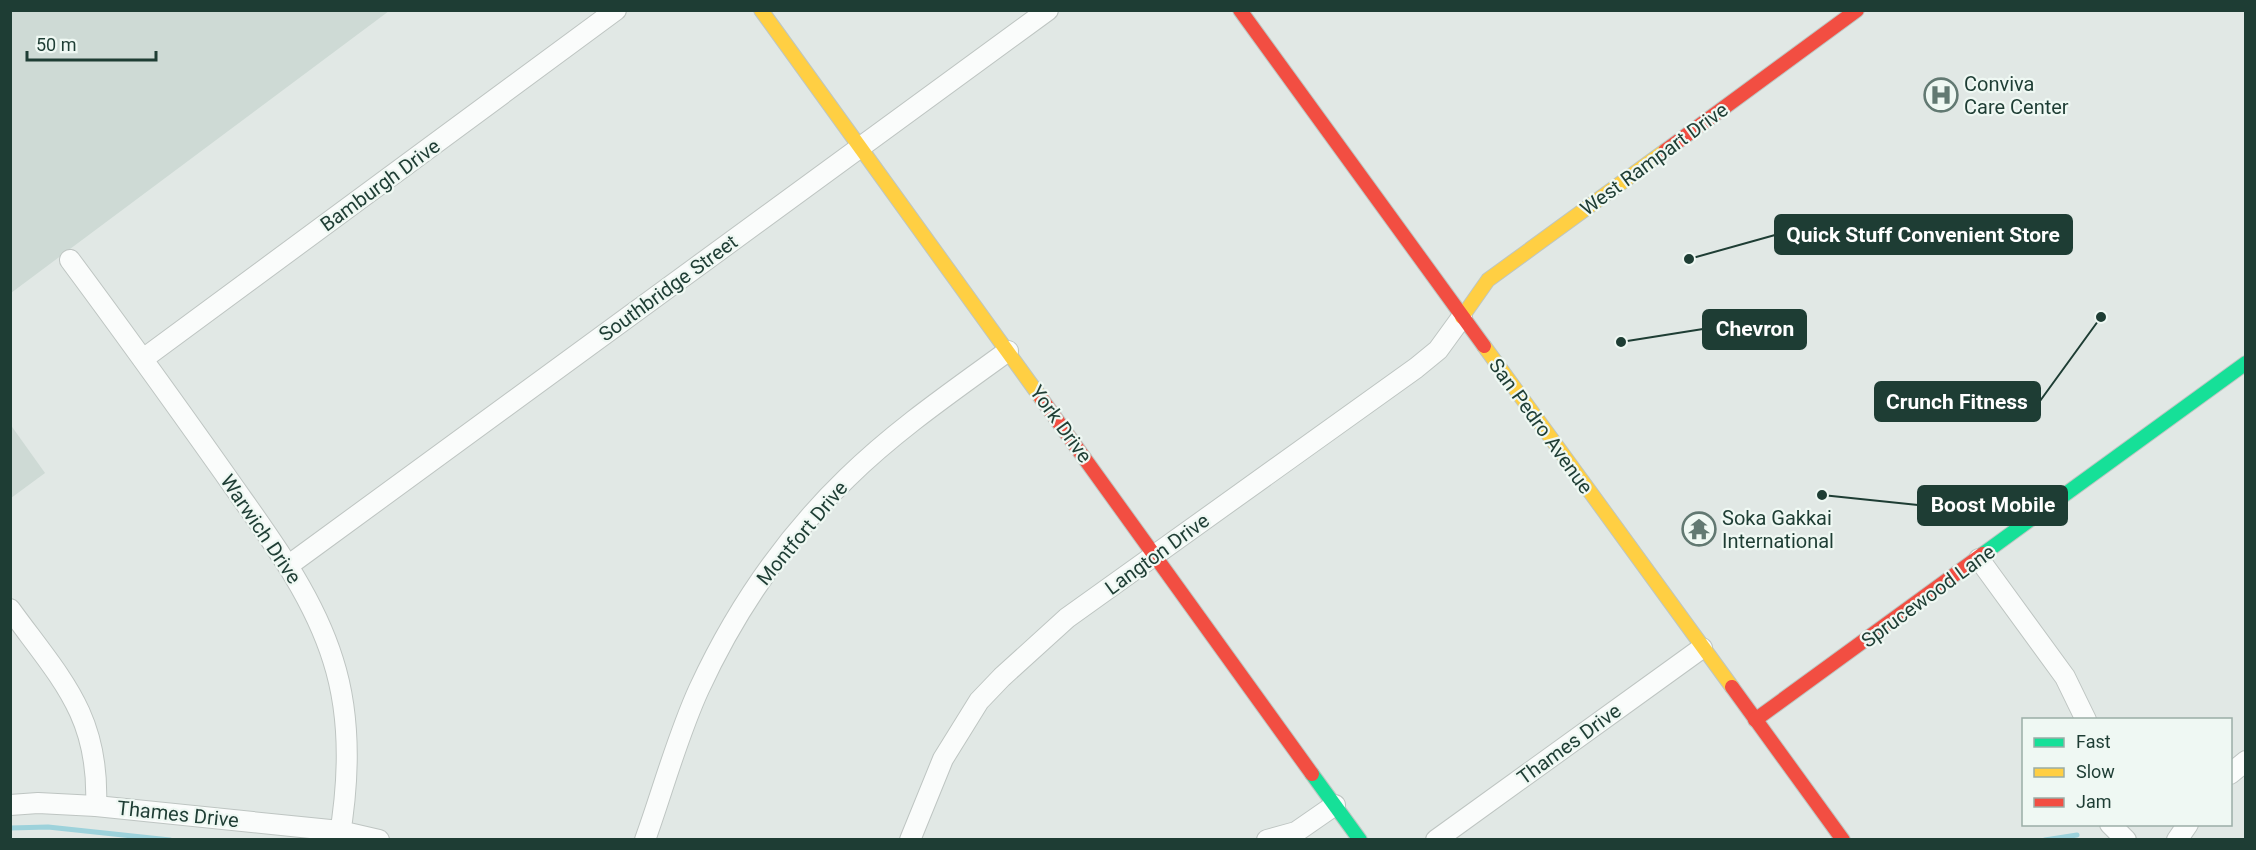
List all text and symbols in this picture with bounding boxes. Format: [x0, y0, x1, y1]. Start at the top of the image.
scale bar [27, 24, 156, 62]
text: 50 m [36, 34, 76, 55]
place label: Conviva Care Center [1964, 72, 2069, 119]
hospital icon: Conviva Care Center [1923, 77, 1959, 113]
street label: West Rampart Drive [1576, 97, 1732, 221]
street label: Bamburgh Drive [316, 134, 444, 236]
callout: Quick Stuff Convenient Store [1775, 215, 2072, 254]
text: Quick Stuff Convenient Store [1786, 223, 2060, 247]
street label: Southbridge Street [594, 230, 742, 346]
callout: Chevron [1703, 310, 1806, 349]
text: Chevron [1716, 317, 1794, 341]
street label: San Pedro Avenue [1484, 354, 1598, 498]
street label: York Drive [1025, 381, 1097, 467]
callout: Crunch Fitness [1875, 382, 2040, 421]
text: Crunch Fitness [1886, 390, 2028, 414]
street label: Warwich Drive [216, 470, 306, 588]
street label: Montfort Drive [752, 476, 852, 590]
callout: Boost Mobile [1918, 486, 2067, 525]
text: Boost Mobile [1931, 493, 2055, 517]
place label: Soka Gakkai International [1722, 506, 1834, 553]
street label: Langton Drive [1100, 508, 1214, 600]
temple icon: Soka Gakkai International [1681, 511, 1717, 547]
street label: Sprucewood Lane [1856, 539, 2000, 653]
street label: Thames Drive [1513, 698, 1625, 790]
legend [2022, 718, 2232, 826]
text: Fast [2076, 731, 2111, 752]
text: Slow [2076, 761, 2115, 782]
text: Jam [2076, 791, 2112, 812]
street label: Thames Drive [116, 796, 240, 832]

